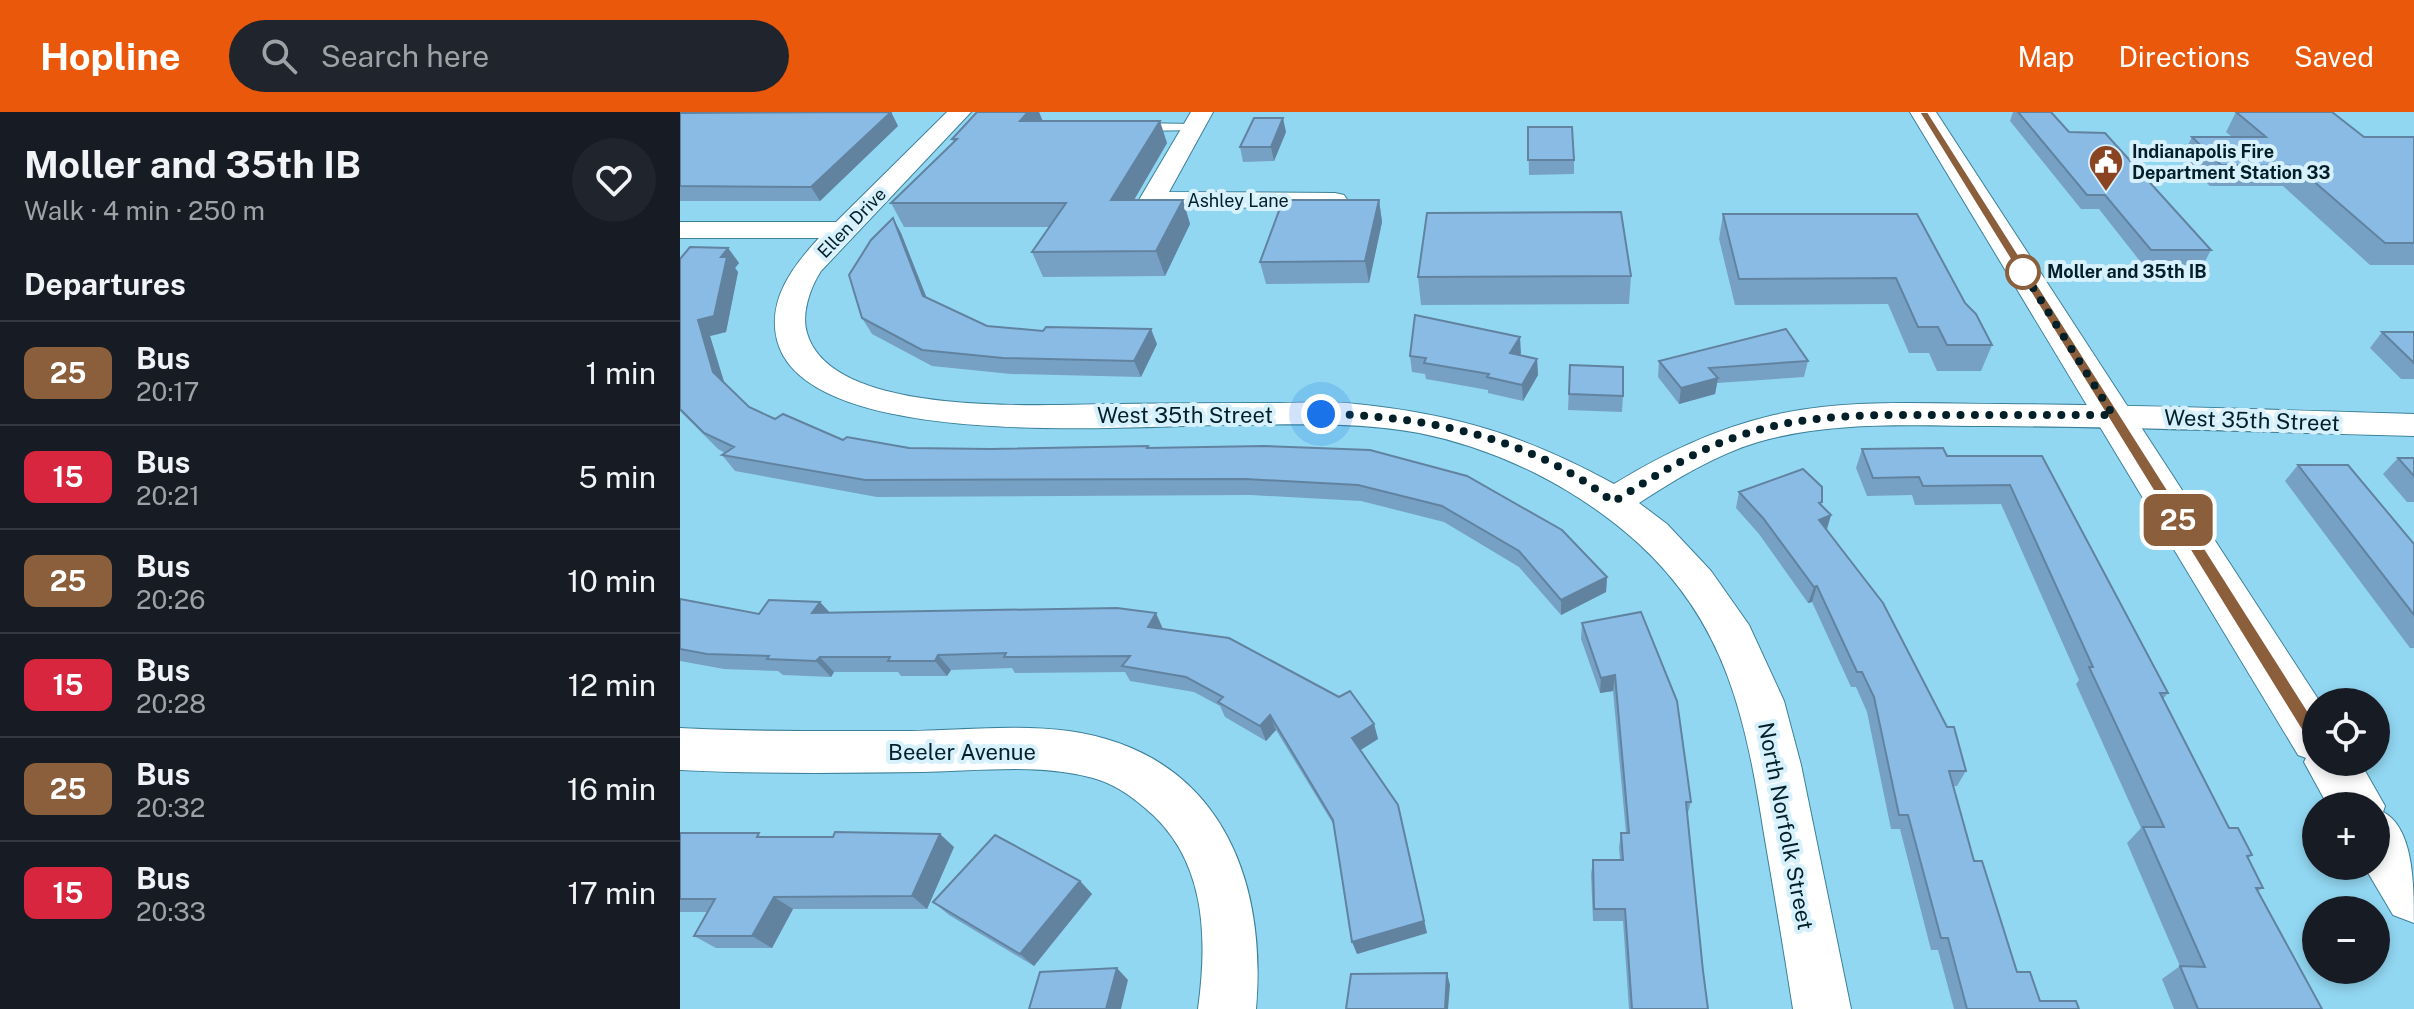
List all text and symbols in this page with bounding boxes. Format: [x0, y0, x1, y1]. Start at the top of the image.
search box [229, 20, 789, 92]
text: Hopline [40, 34, 181, 79]
icon: search [257, 34, 301, 78]
text: Search here [321, 38, 489, 74]
text: Map [2018, 40, 2074, 73]
text: Directions [2118, 40, 2250, 73]
text: Saved [2294, 40, 2374, 73]
button: heart [572, 138, 656, 222]
place label: Indianapolis Fire Department Station 33 [2132, 141, 2330, 183]
text: Moller and 35th IB [24, 142, 361, 187]
public building icon: Indianapolis Fire Department Station 33 [2087, 143, 2125, 193]
street label: Ellen Drive [813, 183, 890, 262]
street label: Ashley Lane [1187, 190, 1289, 211]
text: Walk · 4 min · 250 m [24, 195, 265, 226]
marker: Moller and 35th IB [2006, 255, 2040, 289]
place label: Moller and 35th IB [2047, 261, 2207, 282]
text: Departures [24, 266, 186, 302]
text: Bus [136, 340, 190, 376]
text: 1 min [586, 355, 656, 391]
text: 25 [50, 356, 86, 389]
text: 20:17 [136, 376, 199, 407]
your location [1301, 394, 1341, 434]
street label: West 35th Street [1097, 402, 1273, 428]
street label: West 35th Street [2164, 404, 2340, 436]
text: Bus [136, 444, 190, 480]
text: 5 min [579, 459, 656, 495]
text: 15 [53, 460, 83, 493]
text: 20:21 [136, 480, 200, 511]
line badge: 25 [2142, 494, 2214, 546]
text: 25 [2160, 503, 2196, 536]
text: Bus [136, 548, 190, 584]
text: 10 min [567, 563, 656, 599]
text: 25 [50, 564, 86, 597]
text: 20:26 [136, 584, 205, 615]
text: Bus [136, 652, 190, 688]
text: 12 min [568, 667, 656, 703]
text: 15 [53, 668, 83, 701]
text: 20:28 [136, 688, 206, 719]
map controls [2302, 688, 2390, 984]
button: locate [2302, 688, 2390, 776]
street label: North Norfolk Street [1753, 720, 1819, 932]
street label: Beeler Avenue [888, 739, 1036, 765]
text: Bus [136, 756, 190, 792]
text: 16 min [567, 771, 656, 807]
text: 25 [50, 772, 86, 805]
text: 20:32 [136, 792, 205, 823]
button: + [2302, 792, 2390, 880]
text: Bus [136, 860, 190, 896]
text: 17 min [568, 875, 656, 911]
text: 15 [53, 876, 83, 909]
text: 20:33 [136, 896, 206, 927]
button: − [2302, 896, 2390, 984]

